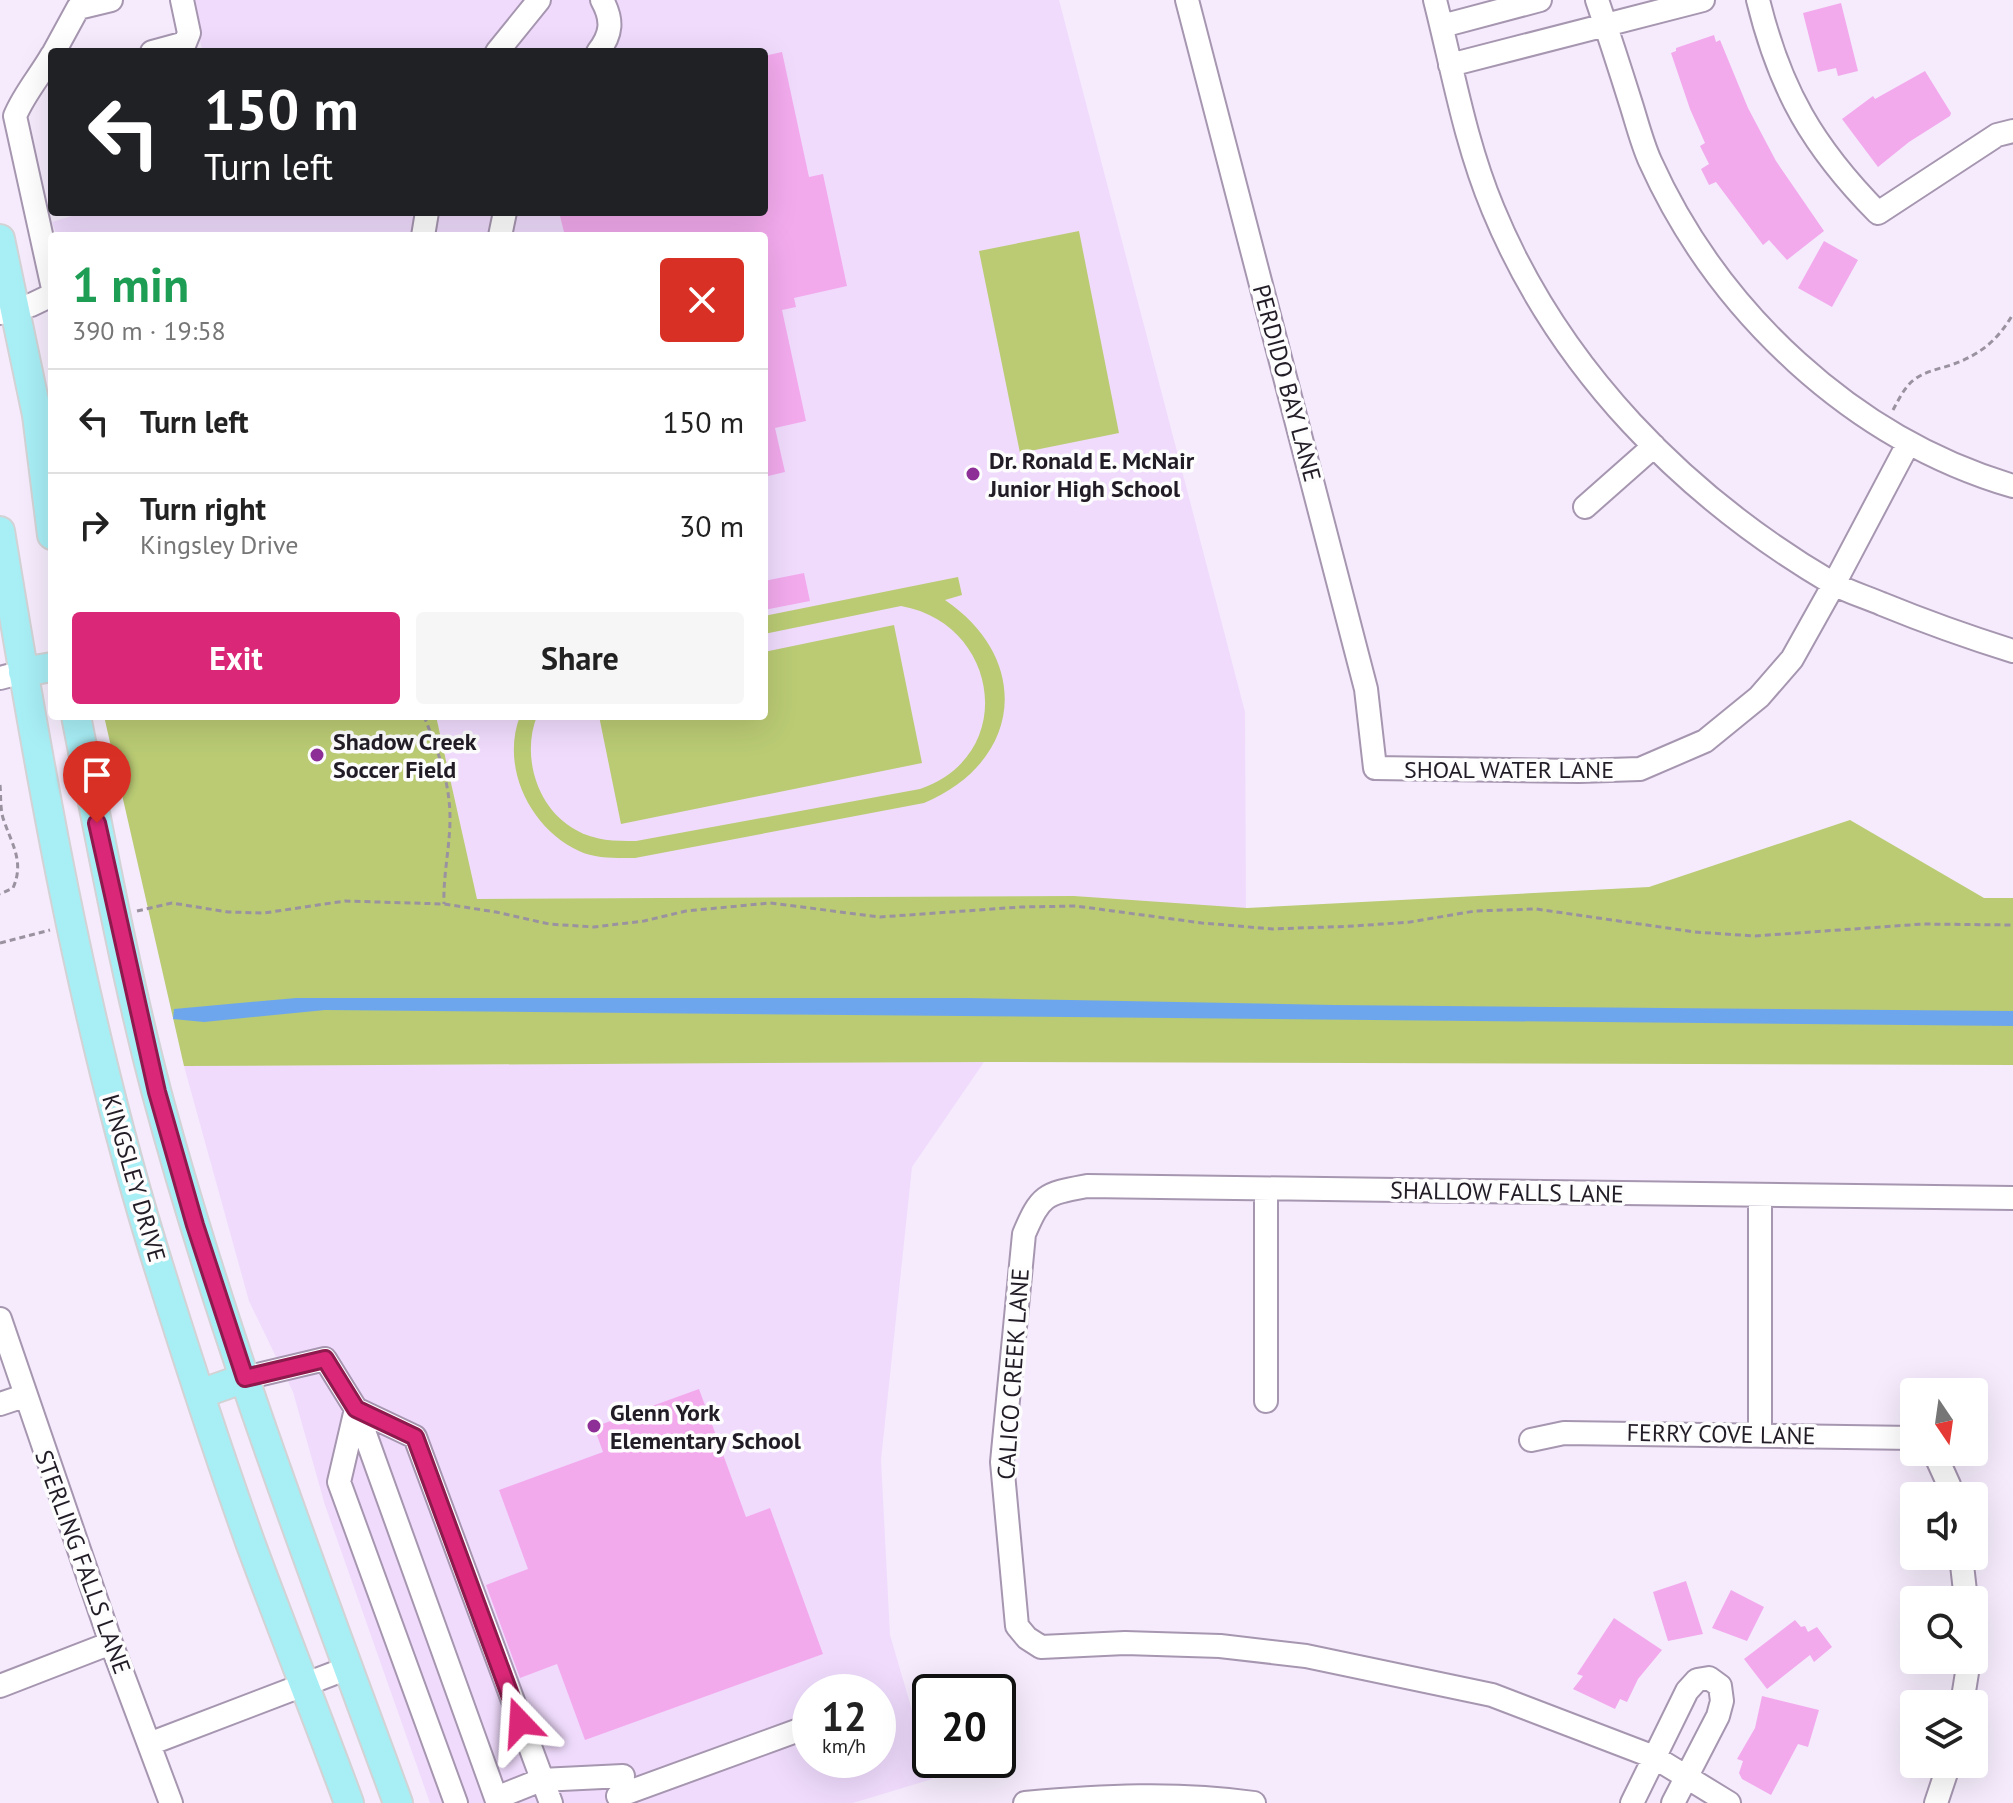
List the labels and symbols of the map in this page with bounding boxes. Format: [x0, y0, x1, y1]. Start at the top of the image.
street label: PERDIDO BAY LANE [1246, 281, 1328, 485]
place label: Dr. Ronald E. McNair Junior High School [988, 445, 1195, 504]
marker: Dr. Ronald E. McNair Junior High School [964, 465, 982, 483]
place label: Shadow Creek Soccer Field [333, 726, 477, 785]
pin [63, 741, 131, 823]
marker: Shadow Creek Soccer Field [308, 746, 326, 764]
street label: SHOAL WATER LANE [1404, 754, 1614, 785]
street label: KINGSLEY DRIVE [95, 1091, 173, 1265]
street label: SHALLOW FALLS LANE [1390, 1174, 1624, 1210]
street label: CALICO CREEK LANE [990, 1267, 1036, 1481]
north arrow [1900, 1378, 1988, 1466]
place label: Glenn York Elementary School [610, 1397, 802, 1456]
marker: Glenn York Elementary School [585, 1417, 603, 1435]
street label: FERRY COVE LANE [1626, 1417, 1816, 1451]
street label: STERLING FALLS LANE [28, 1446, 138, 1678]
speed limit sign: 20 [912, 1674, 1016, 1778]
position arrow [478, 1680, 562, 1764]

